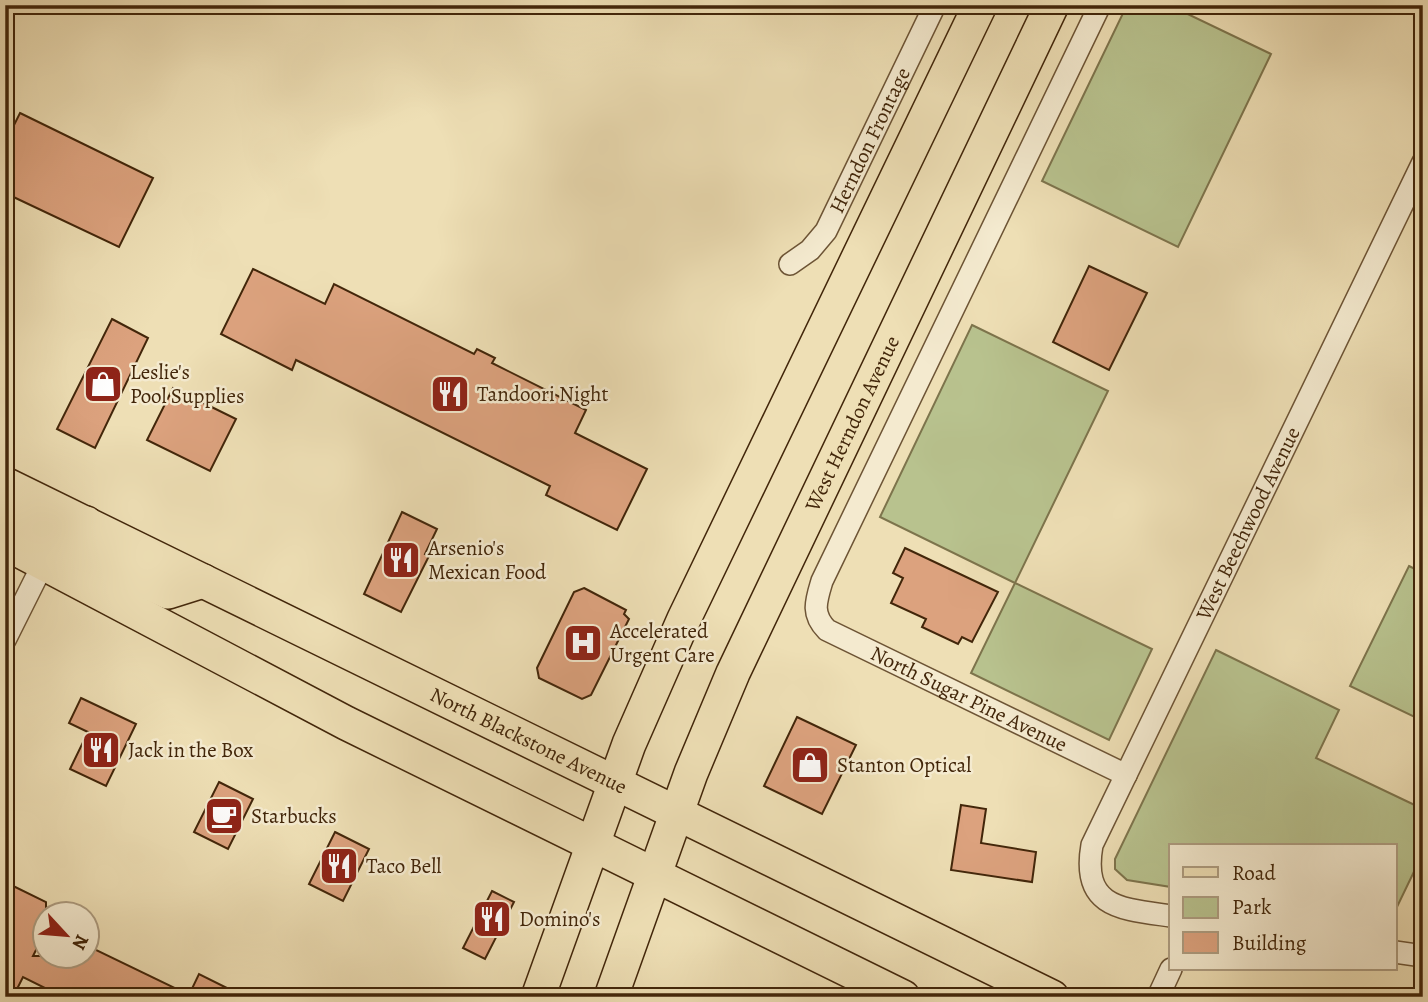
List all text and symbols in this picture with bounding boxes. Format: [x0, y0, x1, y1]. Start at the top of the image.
street label: Herndon Frontage [823, 63, 917, 218]
street label: West Herndon Avenue [798, 331, 906, 517]
place label: Leslie's Pool Supplies [130, 358, 244, 410]
shop icon: Leslie's Pool Supplies [82, 363, 124, 405]
restaurant icon: Tandoori Night [429, 373, 471, 415]
place label: Tandoori Night [477, 380, 609, 408]
street label: West Beechwood Avenue [1189, 422, 1307, 625]
place label: Arsenio's Mexican Food [427, 534, 547, 586]
restaurant icon: Arsenio's Mexican Food [380, 539, 422, 581]
place label: Accelerated Urgent Care [609, 617, 715, 669]
hospital icon: Accelerated Urgent Care [562, 622, 604, 664]
street label: North Sugar Pine Avenue [866, 639, 1072, 758]
street label: North Blackstone Avenue [425, 680, 632, 801]
restaurant icon: Jack in the Box [80, 729, 122, 771]
place label: Jack in the Box [128, 736, 253, 764]
shop icon: Stanton Optical [789, 744, 831, 786]
place label: Stanton Optical [837, 751, 971, 779]
cafe icon: Starbucks [203, 795, 245, 837]
place label: Starbucks [251, 802, 337, 830]
legend [1169, 844, 1396, 970]
restaurant icon: Taco Bell [318, 845, 360, 887]
place label: Taco Bell [366, 852, 441, 880]
text: Road [1232, 859, 1276, 887]
text: Park [1232, 893, 1272, 921]
restaurant icon: Domino's [471, 898, 513, 940]
north arrow [32, 900, 102, 970]
place label: Domino's [519, 905, 600, 933]
text: Building [1232, 929, 1307, 957]
text: N [66, 930, 95, 954]

